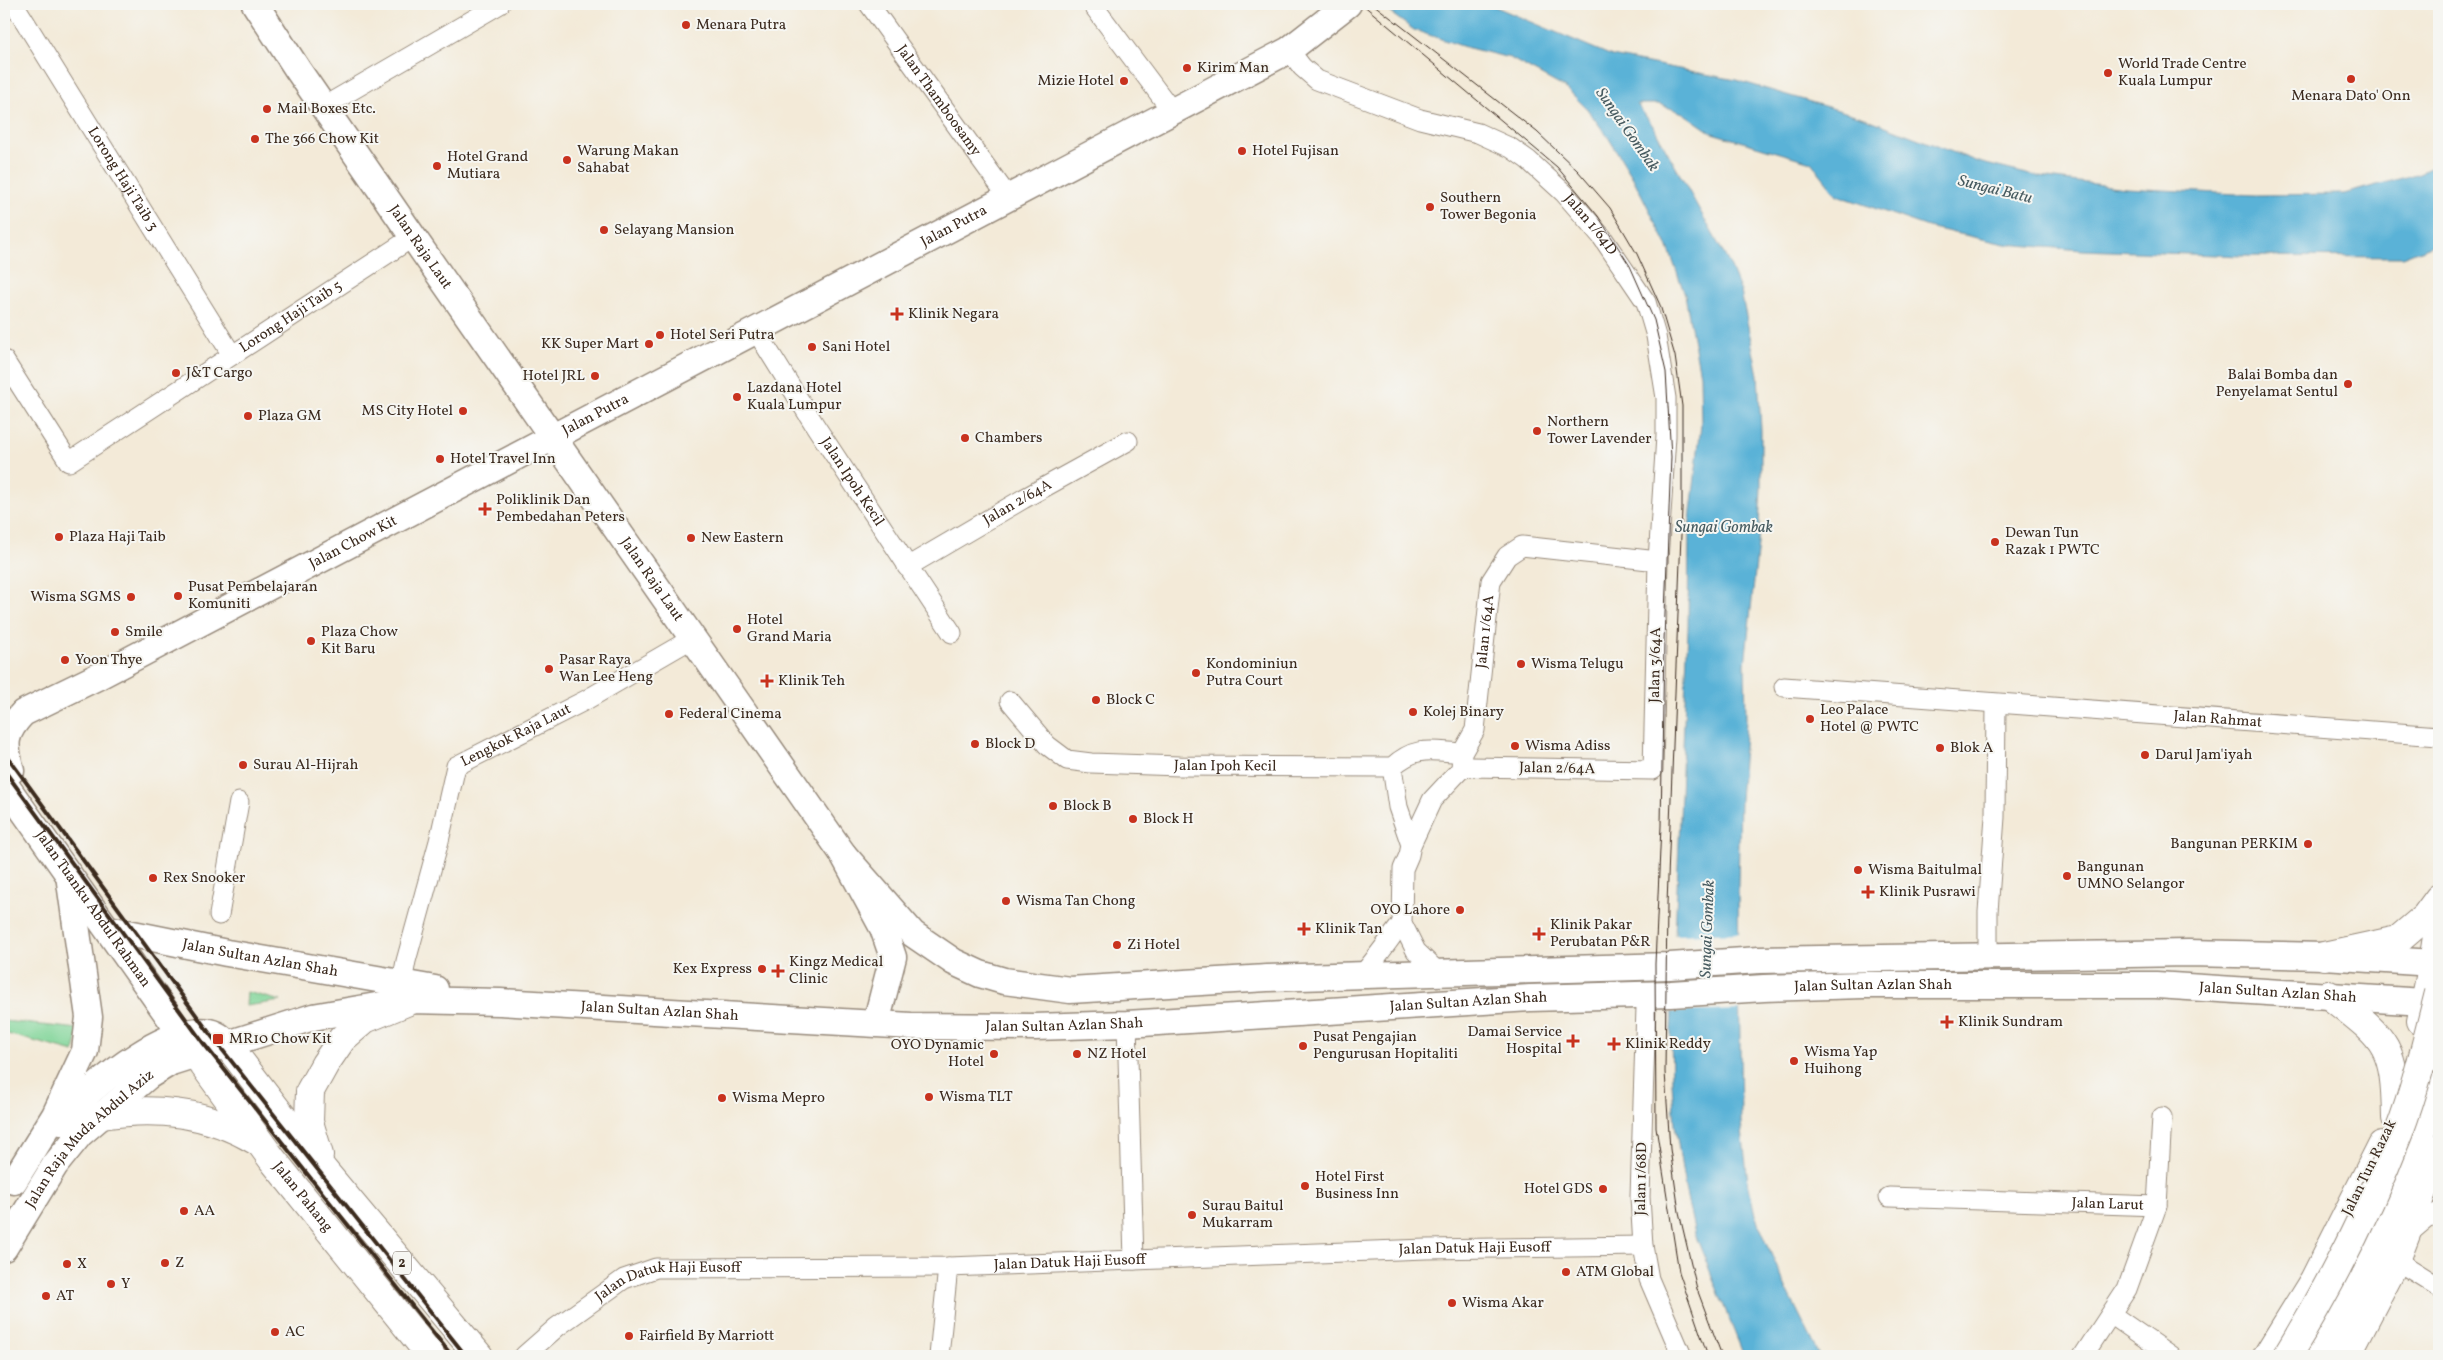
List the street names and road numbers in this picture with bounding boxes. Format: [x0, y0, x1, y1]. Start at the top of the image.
street label: Jalan Thamboosamy [891, 40, 986, 161]
street label: Lorong Haji Taib 3 [82, 123, 163, 235]
street label: Jalan 1/64D [1559, 189, 1622, 260]
street label: Jalan Putra [917, 200, 991, 252]
street label: Jalan Raja Laut [383, 201, 457, 294]
street label: Lorong Haji Taib 5 [235, 276, 346, 358]
street label: Jalan Putra [559, 389, 633, 441]
street label: Jalan Ipoh Kecil [815, 433, 889, 530]
street label: Jalan 2/64A [979, 474, 1056, 531]
street label: Jalan Chow Kit [305, 510, 401, 574]
street label: Jalan Raja Laut [615, 533, 688, 626]
street label: Jalan 1/64A [1471, 593, 1500, 670]
street label: Jalan 3/64A [1645, 627, 1667, 703]
street label: Lengkok Raja Laut [457, 699, 575, 772]
street label: Jalan Rahmat [2173, 706, 2263, 733]
street label: Jalan Ipoh Kecil [1174, 755, 1277, 777]
street label: Jalan 2/64A [1519, 758, 1596, 780]
street label: Jalan Tuanku Abdul Rahman [30, 826, 156, 992]
street label: Jalan Sultan Azlan Shah [180, 934, 340, 983]
street label: Jalan Sultan Azlan Shah [1794, 974, 1952, 998]
street label: Jalan Sultan Azlan Shah [2198, 977, 2357, 1008]
street label: Jalan Sultan Azlan Shah [1389, 987, 1548, 1018]
street label: Jalan Sultan Azlan Shah [580, 996, 739, 1026]
street label: Jalan Sultan Azlan Shah [985, 1012, 1144, 1038]
street label: Jalan Raja Muda Abdul Aziz [20, 1064, 158, 1212]
street label: Jalan Tun Razak [2338, 1116, 2402, 1220]
street label: Jalan 1/68D [1631, 1142, 1653, 1216]
street label: Jalan Pahang [268, 1157, 338, 1237]
street label: Jalan Larut [2071, 1193, 2144, 1216]
street label: Jalan Datuk Haji Eusoff [1398, 1237, 1553, 1261]
street label: Jalan Datuk Haji Eusoff [993, 1249, 1148, 1276]
road number: 2 [393, 1252, 411, 1274]
street label: Jalan Datuk Haji Eusoff [591, 1257, 743, 1307]

